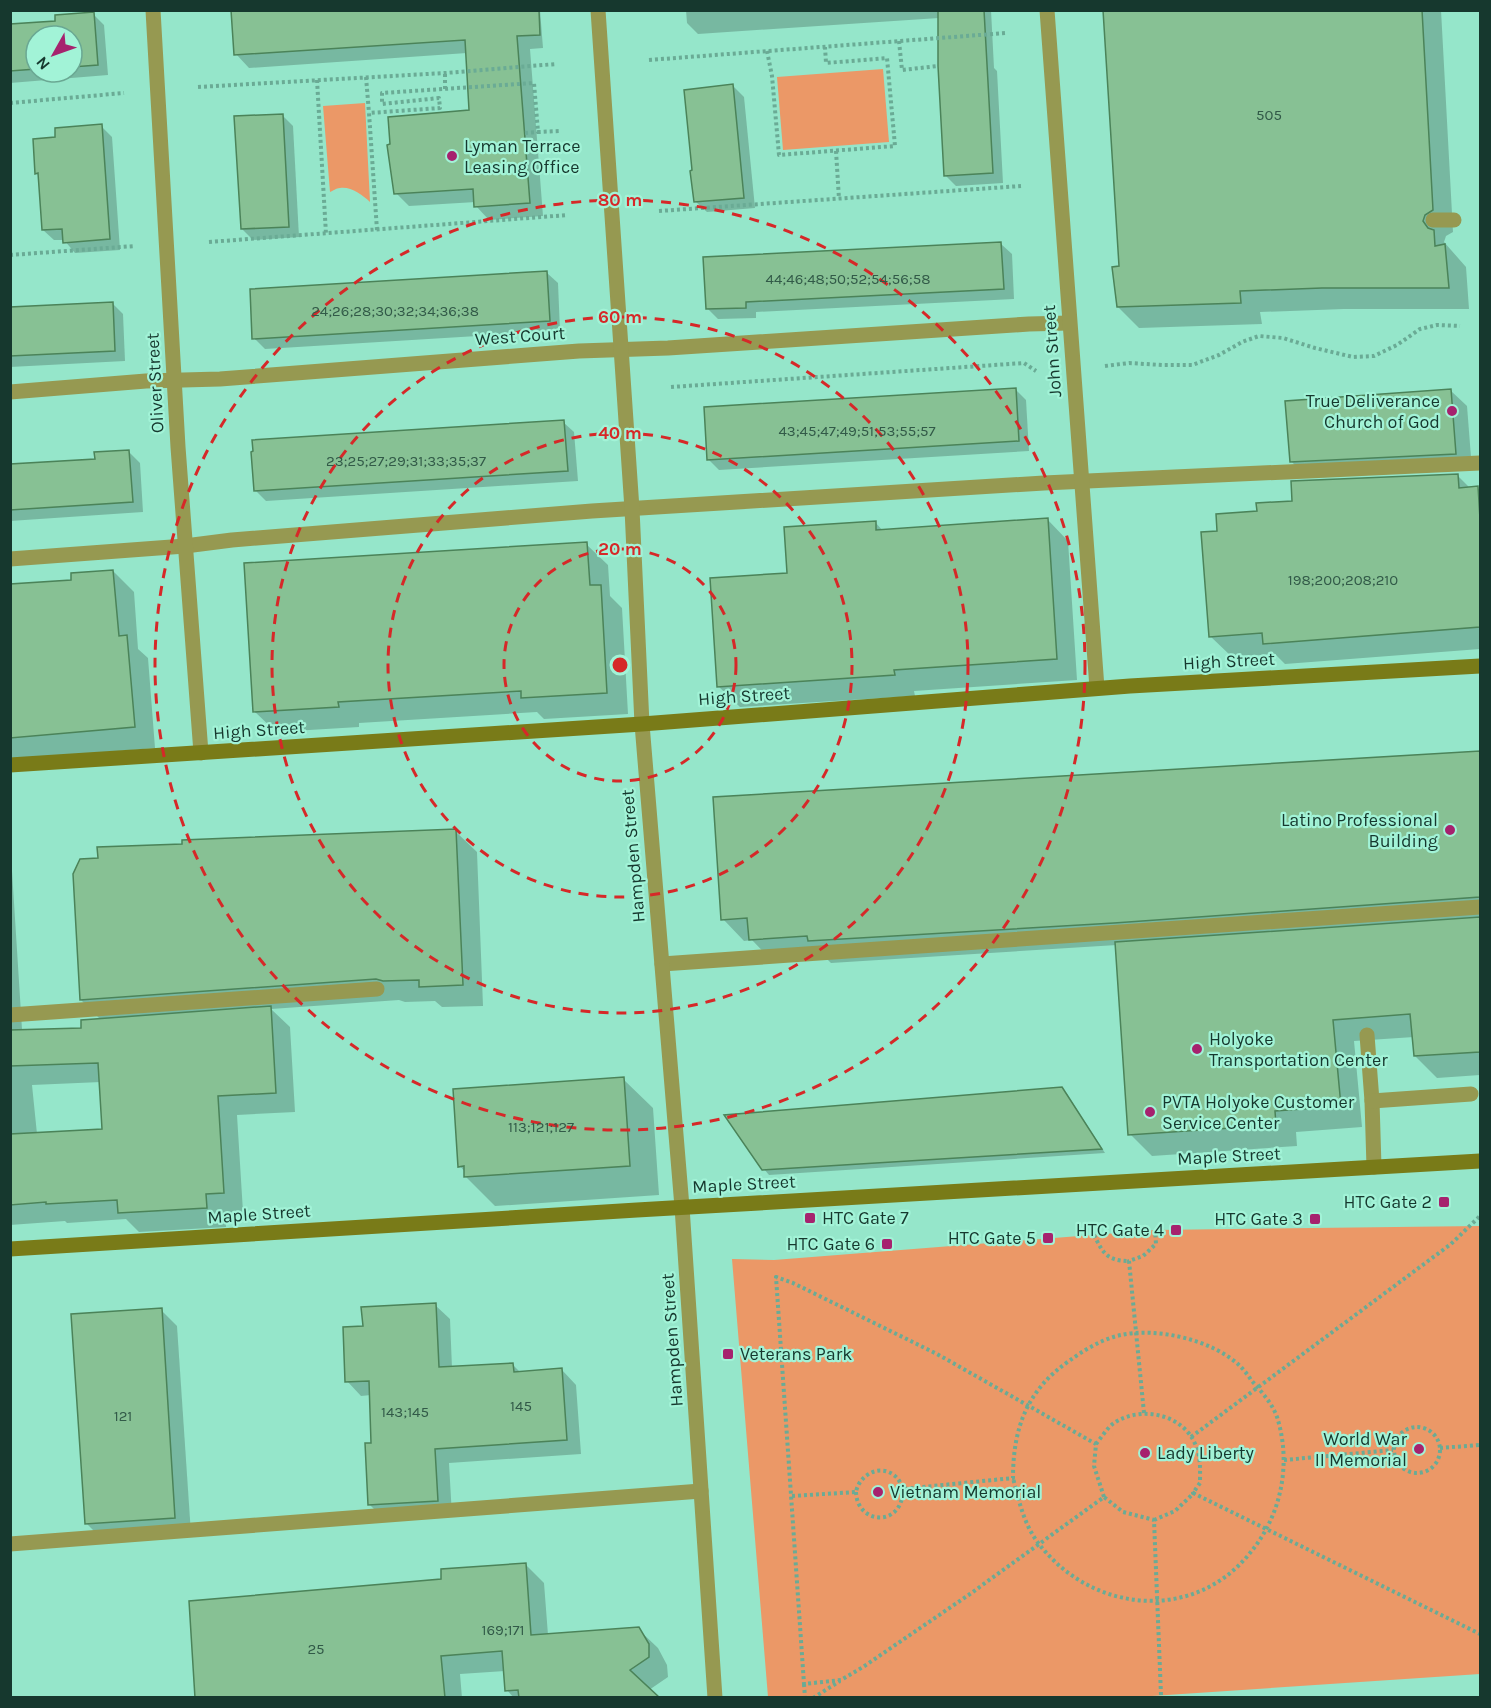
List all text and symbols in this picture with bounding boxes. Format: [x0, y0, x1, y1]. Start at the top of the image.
north arrow [24, 24, 84, 84]
text: N [32, 53, 54, 74]
house number: 505 [1256, 106, 1282, 124]
place label: Lyman Terrace Leasing Office [464, 135, 581, 178]
marker: Lyman Terrace Leasing Office [445, 149, 459, 163]
text: 80 m [598, 189, 642, 211]
house number: 44;46;48;50;52;54;56;58 [766, 270, 930, 288]
house number: 24;26;28;30;32;34;36;38 [311, 302, 479, 320]
street label: John Street [1038, 304, 1066, 398]
text: 60 m [598, 306, 642, 328]
street label: West Court [474, 322, 566, 350]
street label: Oliver Street [141, 332, 169, 434]
place label: True Deliverance Church of God [1306, 390, 1440, 433]
marker: True Deliverance Church of God [1445, 404, 1459, 418]
text: 40 m [598, 422, 642, 444]
house number: 43;45;47;49;51;53;55;57 [778, 422, 936, 440]
house number: 23;25;27;29;31;33;35;37 [326, 452, 486, 470]
text: 20 m [598, 538, 642, 560]
house number: 198;200;208;210 [1288, 571, 1398, 589]
street label: High Street [1182, 648, 1276, 674]
centre of rings [610, 655, 630, 675]
street label: High Street [697, 682, 791, 710]
street label: High Street [212, 716, 306, 744]
street label: Hampden Street [616, 788, 650, 924]
place label: Latino Professional Building [1281, 809, 1438, 852]
marker: Latino Professional Building [1443, 823, 1457, 837]
place label: Holyoke Transportation Center [1209, 1028, 1388, 1071]
marker: Holyoke Transportation Center [1190, 1042, 1204, 1056]
place label: PVTA Holyoke Customer Service Center [1162, 1091, 1355, 1134]
marker: PVTA Holyoke Customer Service Center [1143, 1105, 1157, 1119]
house number: 113;121;127 [508, 1118, 574, 1136]
street label: Maple Street [1177, 1142, 1282, 1170]
street label: Maple Street [692, 1170, 797, 1198]
place label: HTC Gate 2 [1343, 1191, 1432, 1213]
marker: HTC Gate 2 [1437, 1195, 1451, 1209]
street label: Maple Street [207, 1199, 312, 1229]
place label: HTC Gate 7 [822, 1207, 909, 1229]
place label: HTC Gate 3 [1214, 1208, 1303, 1230]
marker: HTC Gate 7 [803, 1211, 817, 1225]
marker: HTC Gate 3 [1308, 1212, 1322, 1226]
place label: HTC Gate 4 [1076, 1219, 1164, 1241]
marker: HTC Gate 4 [1169, 1223, 1183, 1237]
place label: HTC Gate 5 [948, 1227, 1036, 1249]
marker: HTC Gate 5 [1041, 1231, 1055, 1245]
place label: HTC Gate 6 [787, 1233, 875, 1255]
marker: HTC Gate 6 [880, 1237, 894, 1251]
street label: Hampden Street [656, 1272, 688, 1407]
place label: Veterans Park [740, 1343, 852, 1365]
marker: Veterans Park [721, 1347, 735, 1361]
house number: 145 [510, 1397, 532, 1415]
house number: 143;145 [381, 1403, 429, 1421]
house number: 121 [114, 1407, 132, 1425]
place label: World War II Memorial [1315, 1428, 1407, 1471]
place label: Lady Liberty [1157, 1442, 1255, 1464]
marker: World War II Memorial [1412, 1442, 1426, 1456]
marker: Lady Liberty [1138, 1446, 1152, 1460]
place label: Vietnam Memorial [890, 1481, 1041, 1503]
marker: Vietnam Memorial [871, 1485, 885, 1499]
house number: 169;171 [481, 1621, 525, 1639]
house number: 25 [307, 1640, 325, 1658]

